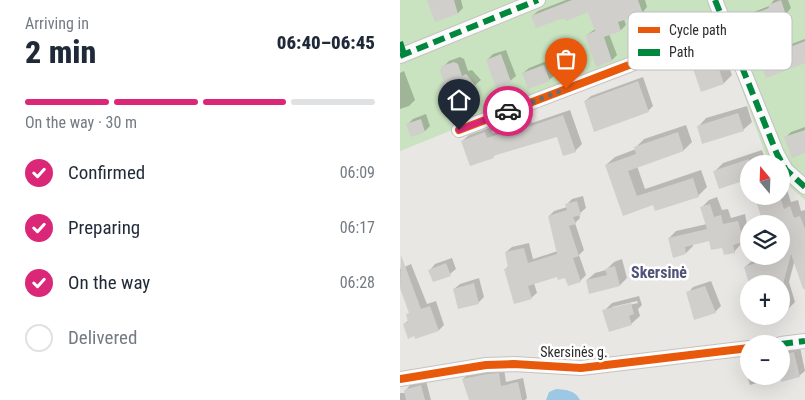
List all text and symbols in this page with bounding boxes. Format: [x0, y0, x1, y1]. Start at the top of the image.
legend [628, 12, 792, 70]
text: Arriving in [25, 14, 89, 33]
text: Cycle path [669, 22, 727, 38]
text: 06:40–06:45 [277, 31, 375, 54]
text: 2 min [25, 33, 96, 71]
pin [545, 38, 587, 89]
text: Path [669, 44, 694, 60]
icon: bag [552, 45, 580, 73]
pin [438, 79, 480, 130]
icon: home [445, 86, 473, 114]
courier [483, 86, 533, 136]
icon: car [494, 97, 522, 125]
text: On the way · 30 m [25, 113, 137, 132]
north arrow [740, 155, 790, 205]
map controls [740, 155, 790, 385]
icon: check [25, 159, 53, 187]
text: Confirmed [68, 161, 145, 184]
text: 06:09 [340, 163, 375, 182]
icon: check [25, 214, 53, 242]
button: layers [740, 215, 790, 265]
text: Preparing [68, 216, 140, 239]
text: 06:17 [340, 218, 375, 237]
district label: Skersinė [631, 263, 687, 282]
icon: check [25, 269, 53, 297]
text: On the way [68, 271, 150, 294]
text: 06:28 [340, 273, 375, 292]
button: + [740, 275, 790, 325]
text: Delivered [68, 326, 137, 349]
button: − [740, 335, 790, 385]
street label: Skersinės g. [540, 344, 608, 360]

